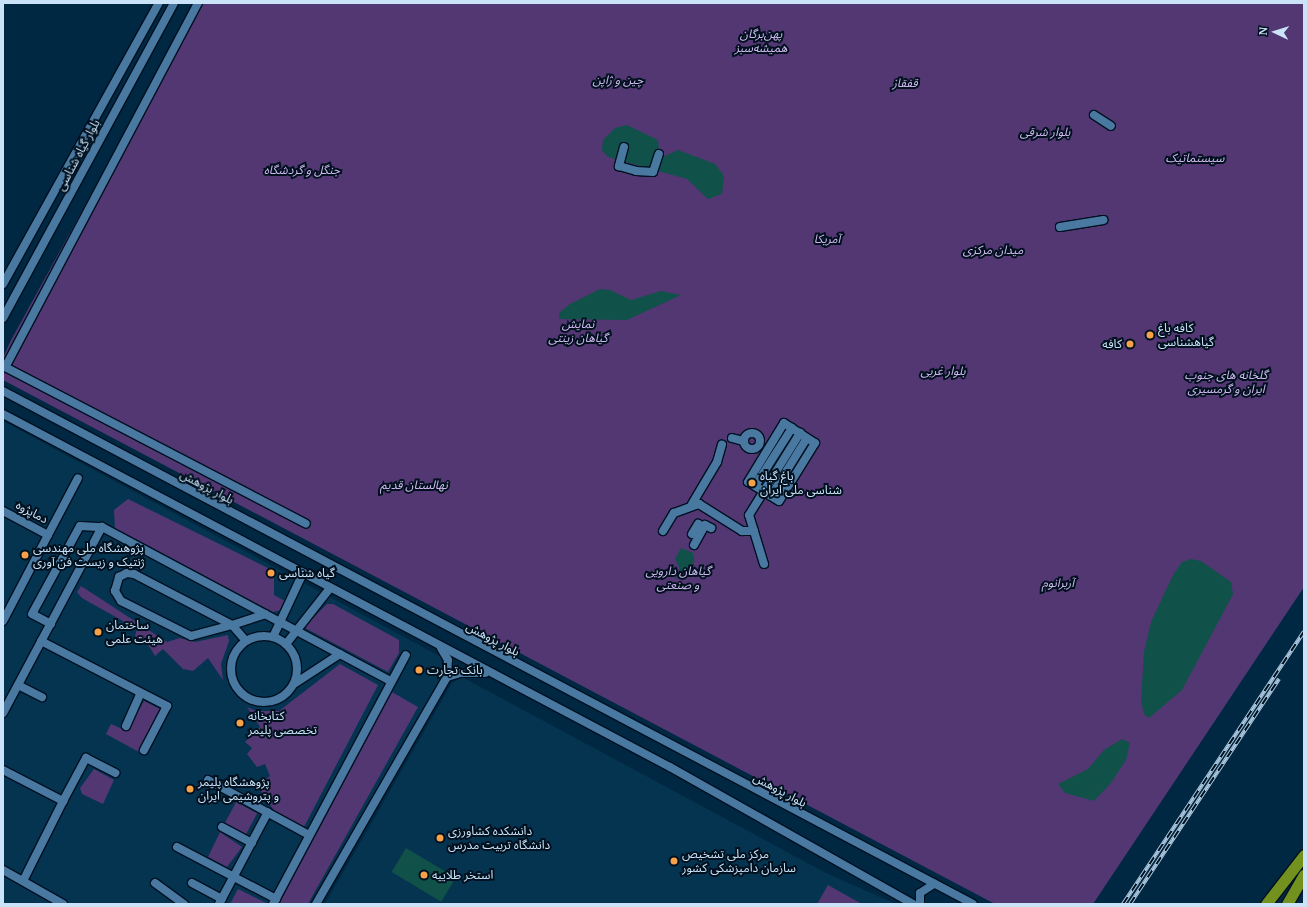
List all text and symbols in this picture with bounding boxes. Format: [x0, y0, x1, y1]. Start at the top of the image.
north arrow [1255, 12, 1295, 52]
park label: پهن‌برگان همیشه‌سبز [735, 27, 787, 55]
text: N [1256, 27, 1270, 36]
park label: چین و ژاپن [593, 73, 643, 87]
park label: قفقاز [892, 76, 918, 90]
street label: بلوار گیاه شناسی [53, 117, 103, 193]
park label: بلوار شرقی [1020, 125, 1070, 139]
park label: سیستماتیک [1166, 151, 1224, 165]
park label: جنگل و گردشگاه [264, 163, 340, 177]
park label: آمریکا [814, 232, 840, 246]
park label: میدان مرکزی [963, 243, 1023, 257]
park label: نمایش گیاهان زینتی [548, 317, 608, 345]
place label: کافه باغ گیاهشناسی [1158, 321, 1214, 349]
marker: کافه باغ گیاهشناسی [1145, 330, 1155, 340]
place label: کافه [1102, 337, 1122, 351]
marker: کافه [1125, 339, 1135, 349]
park label: بلوار غربی [920, 364, 966, 378]
park label: گلخانه های جنوب ایران و گرمسیری [1185, 368, 1267, 396]
street label: بلوار پژوهش [178, 467, 236, 507]
place label: باغ گیاه‌ شناسی ملی ایران [760, 469, 842, 497]
park label: نهالستان قدیم [380, 478, 448, 492]
marker: باغ گیاه‌ شناسی ملی ایران [747, 478, 757, 488]
street label: دماپژوه [14, 498, 50, 526]
place label: پژوهشگاه ملی مهندسی ژنتیک و زیست فن آوری [33, 541, 145, 569]
marker: پژوهشگاه ملی مهندسی ژنتیک و زیست فن آوری [20, 550, 30, 560]
park label: گیاهان دارویی و صنعتی [645, 564, 711, 592]
place label: گیاه شناسی [279, 566, 335, 580]
marker: گیاه شناسی [266, 568, 276, 578]
park label: آربرانوم [1042, 576, 1074, 590]
place label: ساختمان هیئت علمی [106, 618, 163, 646]
street label: بلوار پژوهش [464, 619, 522, 659]
marker: ساختمان هیئت علمی [93, 627, 103, 637]
place label: بانک تجارت [427, 663, 483, 677]
marker: بانک تجارت [414, 665, 424, 675]
place label: کتابخانه تخصصی پلیمر [248, 709, 317, 737]
marker: کتابخانه تخصصی پلیمر [235, 718, 245, 728]
street label: بلوار پژوهش [751, 770, 809, 810]
place label: پژوهشگاه پلیمر و پتروشیمی ایران [198, 775, 279, 803]
marker: پژوهشگاه پلیمر و پتروشیمی ایران [185, 784, 195, 794]
place label: دانشکده کشاورزی دانشگاه تربیت مدرس [448, 824, 550, 852]
marker: دانشکده کشاورزی دانشگاه تربیت مدرس [435, 833, 445, 843]
place label: مرکز ملی تشخیص سازمان دامپزشکی کشور [682, 847, 796, 875]
marker: مرکز ملی تشخیص سازمان دامپزشکی کشور [669, 856, 679, 866]
place label: استخر طلاییه [432, 868, 493, 882]
marker: استخر طلاییه [419, 870, 429, 880]

